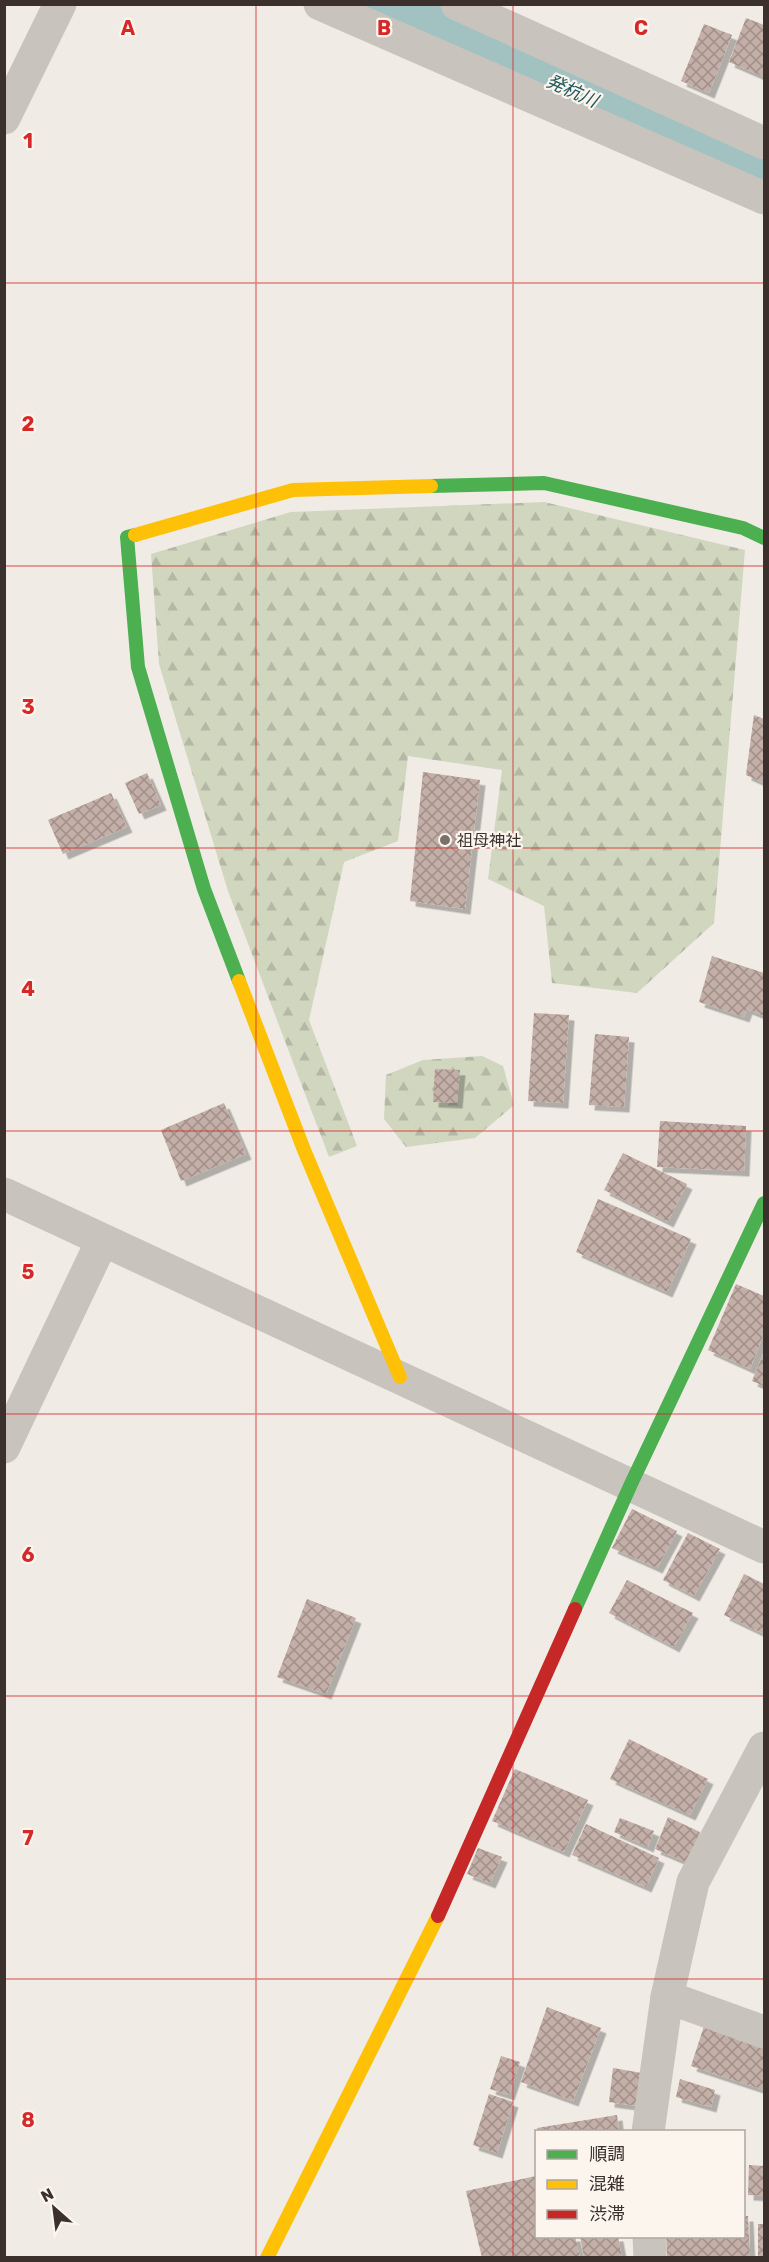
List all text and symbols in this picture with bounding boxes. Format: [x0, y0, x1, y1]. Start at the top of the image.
text: A [121, 16, 136, 40]
text: B [377, 16, 391, 40]
text: C [634, 16, 648, 40]
water label: 発杭川 [543, 70, 603, 113]
text: 1 [23, 129, 33, 153]
text: 2 [22, 412, 35, 436]
text: 3 [21, 695, 35, 719]
place label: 祖母神社 [457, 831, 521, 850]
marker: 祖母神社 [438, 833, 452, 847]
text: 4 [21, 977, 35, 1001]
text: 5 [22, 1260, 35, 1284]
text: 6 [21, 1543, 35, 1567]
text: 7 [22, 1826, 34, 1850]
text: 8 [21, 2108, 35, 2132]
legend [535, 2130, 745, 2238]
text: 順調 [589, 2143, 625, 2165]
text: 混雑 [589, 2173, 625, 2195]
north arrow [24, 2178, 84, 2238]
text: N [38, 2184, 57, 2206]
text: 渋滞 [589, 2203, 625, 2225]

